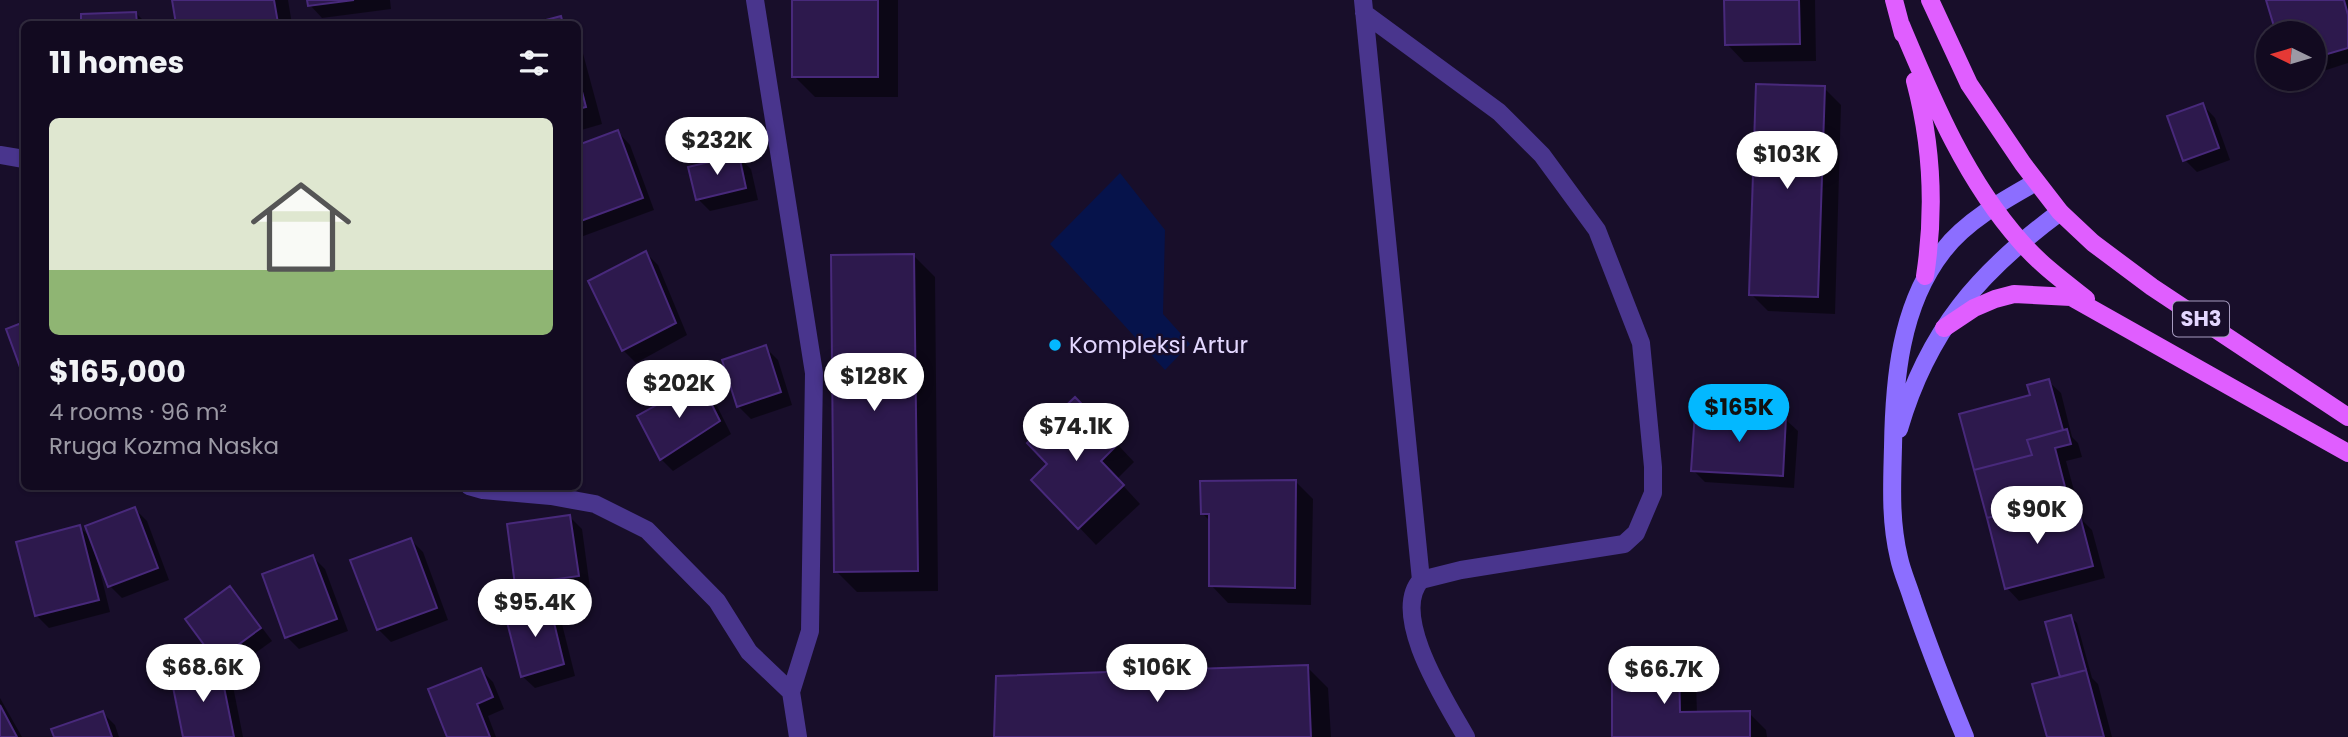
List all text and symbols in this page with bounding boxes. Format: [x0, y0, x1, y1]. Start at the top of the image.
north arrow [2256, 21, 2326, 91]
map controls [2256, 21, 2326, 91]
text: 11 homes [49, 41, 184, 84]
icon: filters [515, 44, 553, 82]
pin: $232K [668, 118, 766, 177]
text: $232K [681, 124, 753, 156]
pin: $103K [1738, 132, 1836, 191]
text: $103K [1753, 138, 1821, 170]
icon: home [238, 164, 364, 290]
road number: SH3 [2173, 302, 2229, 336]
place label: Kompleksi Artur [1069, 329, 1248, 361]
marker: Kompleksi Artur [1047, 337, 1063, 353]
text: $165,000 [49, 350, 186, 393]
pin: $128K [825, 354, 923, 413]
pin: $202K [630, 360, 728, 420]
text: $128K [840, 360, 908, 392]
text: $202K [643, 367, 715, 399]
pin: $165K [1690, 384, 1788, 444]
text: $165K [1704, 391, 1774, 423]
text: 4 rooms · 96 m² [49, 396, 227, 428]
pin: $74.1K [1019, 404, 1133, 463]
text: $74.1K [1039, 410, 1113, 442]
text: Rruga Kozma Naska [49, 430, 279, 462]
pin: $90K [1996, 486, 2078, 546]
text: $90K [2007, 493, 2067, 525]
pin: $95.4K [478, 580, 592, 639]
text: $95.4K [494, 586, 576, 618]
pin: $68.6K [146, 644, 260, 704]
pin: $106K [1108, 644, 1206, 704]
pin: $66.7K [1607, 646, 1721, 706]
text: $68.6K [162, 651, 244, 683]
text: $106K [1122, 651, 1192, 683]
text: $66.7K [1624, 653, 1704, 685]

